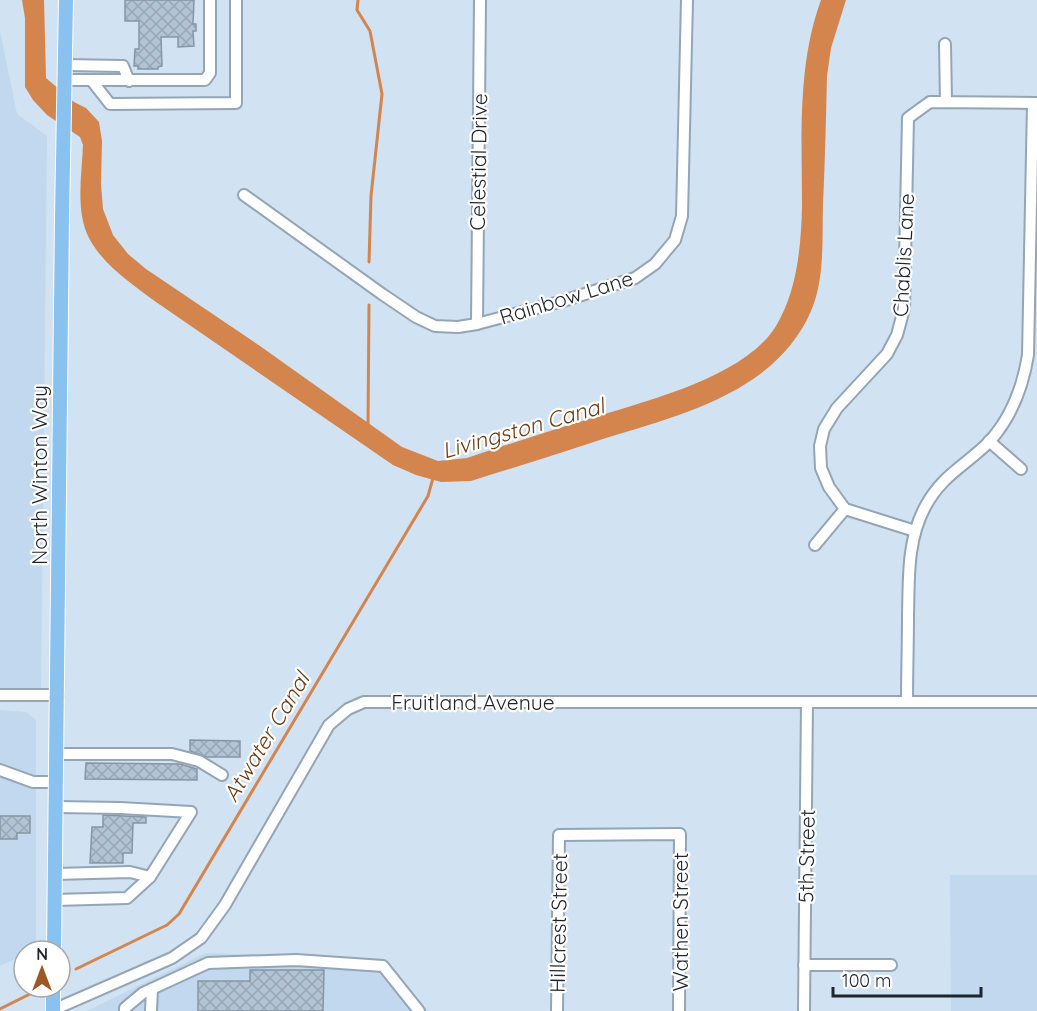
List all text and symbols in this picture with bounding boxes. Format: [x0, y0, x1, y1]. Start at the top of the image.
street label: Celestial Drive [464, 93, 492, 231]
street label: Chablis Lane [887, 192, 919, 318]
street label: Rainbow Lane [496, 264, 636, 330]
street label: North Winton Way [26, 385, 52, 565]
water label: Livingston Canal [439, 391, 610, 465]
water label: Atwater Canal [217, 665, 317, 807]
street label: Fruitland Avenue [391, 689, 555, 715]
street label: 5th Street [792, 809, 820, 903]
street label: Hillcrest Street [544, 853, 572, 993]
street label: Wathen Street [667, 853, 693, 992]
north arrow [12, 939, 72, 999]
text: N [36, 944, 48, 964]
scale bar [833, 960, 982, 998]
text: 100 m [842, 969, 891, 992]

